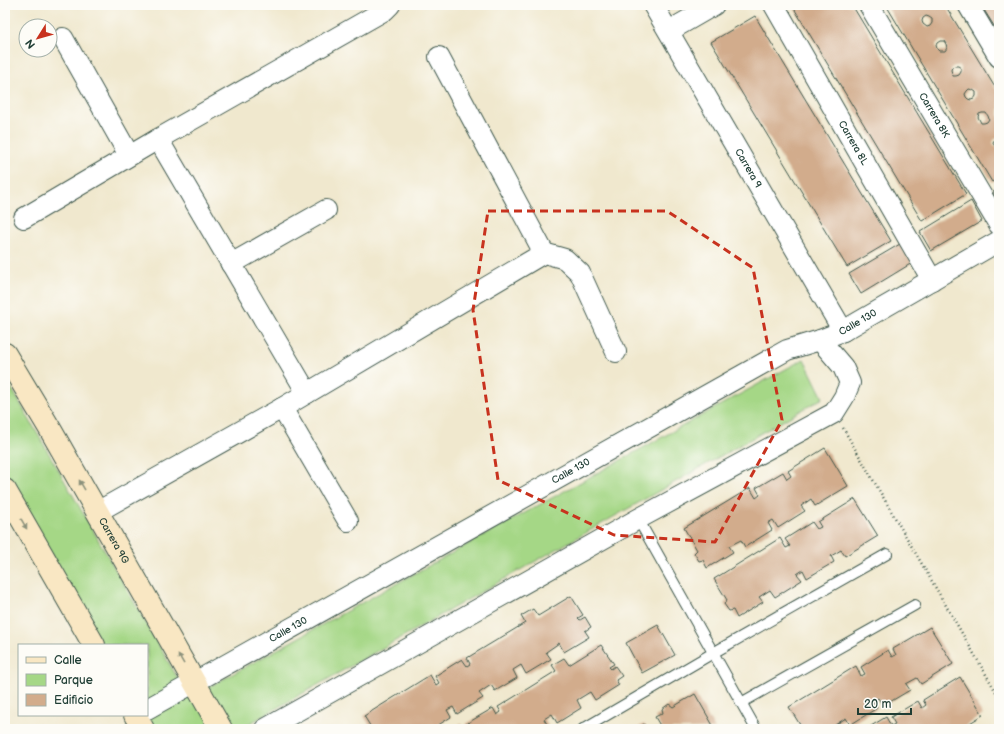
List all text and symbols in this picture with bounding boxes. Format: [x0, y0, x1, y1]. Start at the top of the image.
north arrow [18, 18, 58, 58]
text: N [23, 37, 38, 51]
street label: Carrera 8K [916, 91, 952, 140]
street label: Carrera 8L [836, 119, 871, 167]
street label: Carrera 9 [732, 147, 764, 190]
street label: Calle 130 [837, 307, 879, 338]
street label: Calle 130 [550, 456, 592, 487]
one-way arrow [78, 479, 85, 491]
street label: Carrera 9G [96, 516, 132, 566]
one-way arrow [21, 518, 28, 530]
street label: Calle 130 [267, 614, 310, 645]
legend [18, 644, 148, 716]
text: Calle [54, 653, 82, 668]
one-way arrow [177, 653, 184, 665]
text: Parque [54, 673, 93, 688]
scale bar [858, 690, 911, 716]
text: Edificio [54, 693, 94, 708]
text: 20 m [864, 697, 891, 712]

